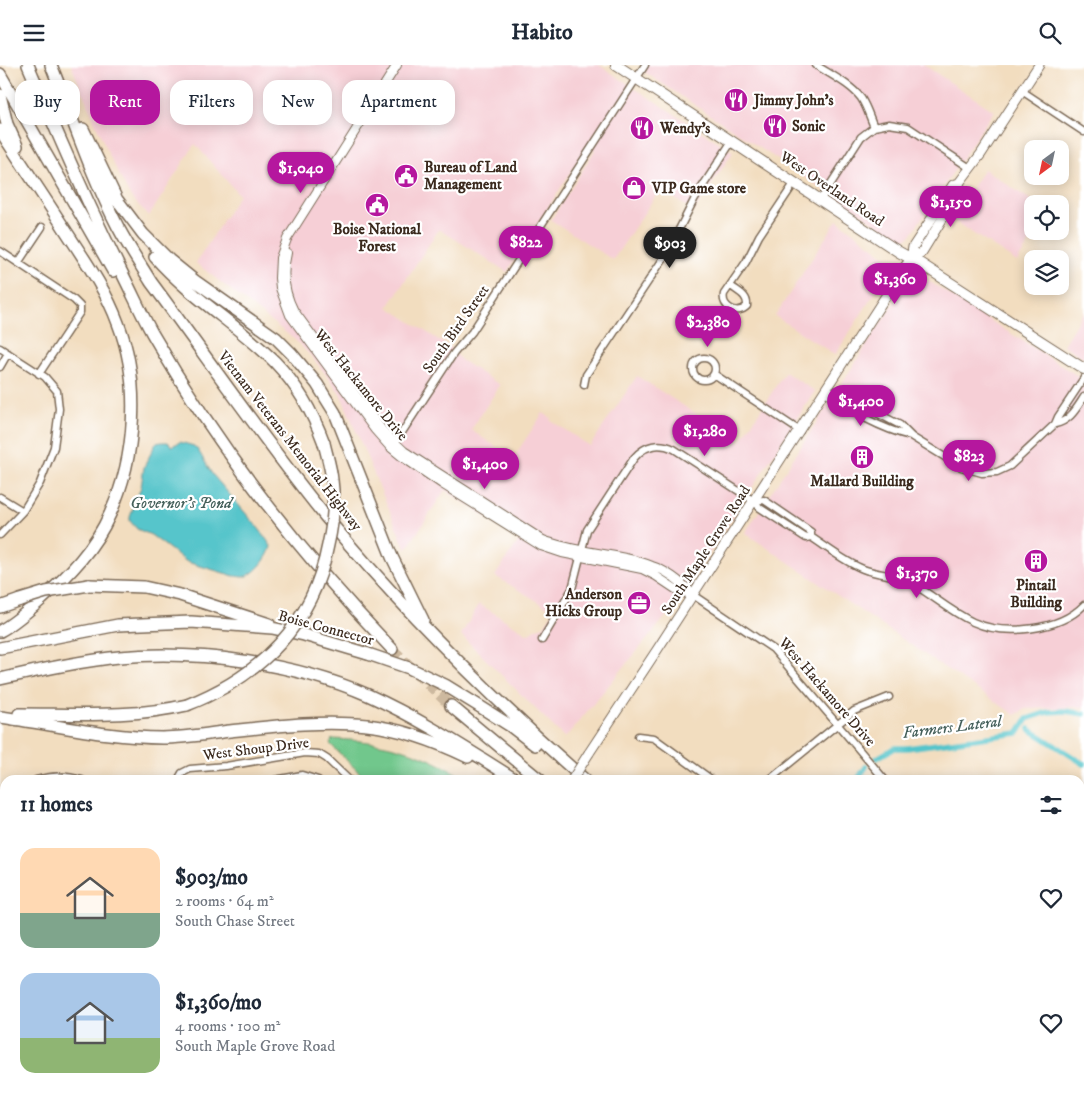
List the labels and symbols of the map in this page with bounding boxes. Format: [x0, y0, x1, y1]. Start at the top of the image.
restaurant icon: Jimmy John's [723, 87, 749, 113]
place label: Jimmy John's [752, 91, 833, 110]
restaurant icon: Sonic [762, 113, 788, 139]
restaurant icon: Wendy's [629, 115, 655, 141]
place label: Sonic [792, 117, 826, 136]
place label: Wendy's [659, 119, 710, 138]
north arrow [1024, 140, 1069, 185]
street label: West Overland Road [775, 147, 888, 231]
pin: $1,040 [260, 151, 342, 194]
place label: Bureau of Land Management [424, 158, 518, 194]
public building icon: Bureau of Land Management [393, 163, 419, 189]
shop icon: VIP Game store [621, 175, 647, 201]
place label: VIP Game store [651, 179, 747, 198]
pin: $1,150 [910, 185, 992, 228]
public building icon: Boise National Forest [364, 192, 390, 218]
place label: Boise National Forest [333, 220, 422, 256]
pin: $822 [496, 225, 556, 268]
pin: $903 [640, 227, 700, 269]
pin: $1,360 [854, 263, 936, 305]
street label: South Bird Street [419, 281, 494, 377]
pin: $2,380 [667, 305, 749, 348]
street label: West Hackamore Drive [309, 324, 412, 445]
street label: Vietnam Veterans Memorial Highway [213, 346, 367, 535]
pin: $1,400 [820, 385, 902, 427]
pin: $1,280 [664, 415, 746, 457]
pin: $823 [939, 439, 999, 482]
building icon: Mallard Building [849, 444, 875, 470]
pin: $1,400 [444, 447, 526, 490]
place label: Mallard Building [810, 472, 914, 491]
street label: South Maple Grove Road [657, 481, 755, 618]
water label: Governor's Pond [130, 493, 234, 513]
building icon: Pintail Building [1023, 548, 1049, 574]
pin: $1,370 [876, 557, 958, 599]
place label: Pintail Building [1010, 576, 1062, 612]
place label: Anderson Hicks Group [545, 585, 622, 621]
office icon: Anderson Hicks Group [626, 590, 652, 616]
street label: Boise Connector [276, 606, 376, 650]
street label: West Hackamore Drive [774, 633, 880, 750]
water label: Farmers Lateral [901, 711, 1004, 743]
street label: West Shoup Drive [201, 733, 310, 765]

